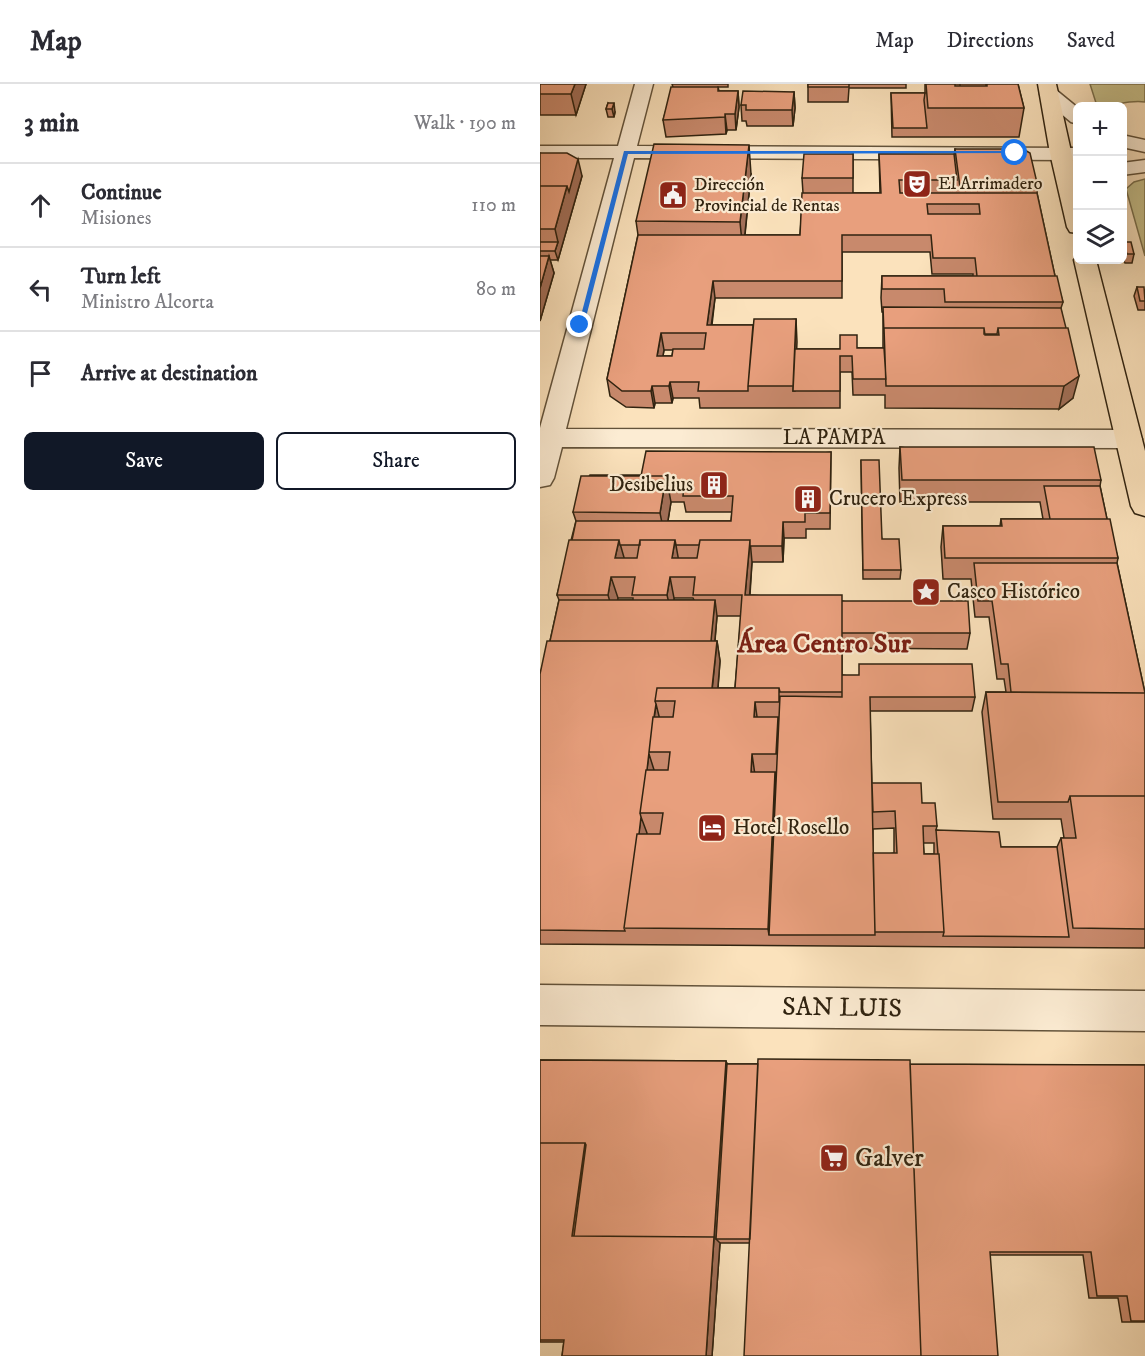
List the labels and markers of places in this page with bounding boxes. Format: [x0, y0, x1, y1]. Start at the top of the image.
theatre icon: El Arrimadero [901, 168, 933, 200]
place label: El Arrimadero [938, 173, 1043, 195]
place label: Dirección Provincial de Rentas [694, 174, 839, 217]
public building icon: Dirección Provincial de Rentas [657, 179, 689, 211]
building icon: Desibelius [698, 469, 730, 501]
place label: Desibelius [609, 472, 693, 498]
building icon: Crucero Express [792, 483, 824, 515]
place label: Crucero Express [829, 486, 967, 512]
place icon: Casco Histórico [910, 576, 942, 608]
place label: Casco Histórico [947, 579, 1080, 605]
hotel icon: Hotel Rosello [696, 812, 728, 844]
place label: Hotel Rosello [733, 815, 849, 841]
supermarket icon: Galver [818, 1142, 850, 1174]
place label: Galver [855, 1142, 924, 1175]

